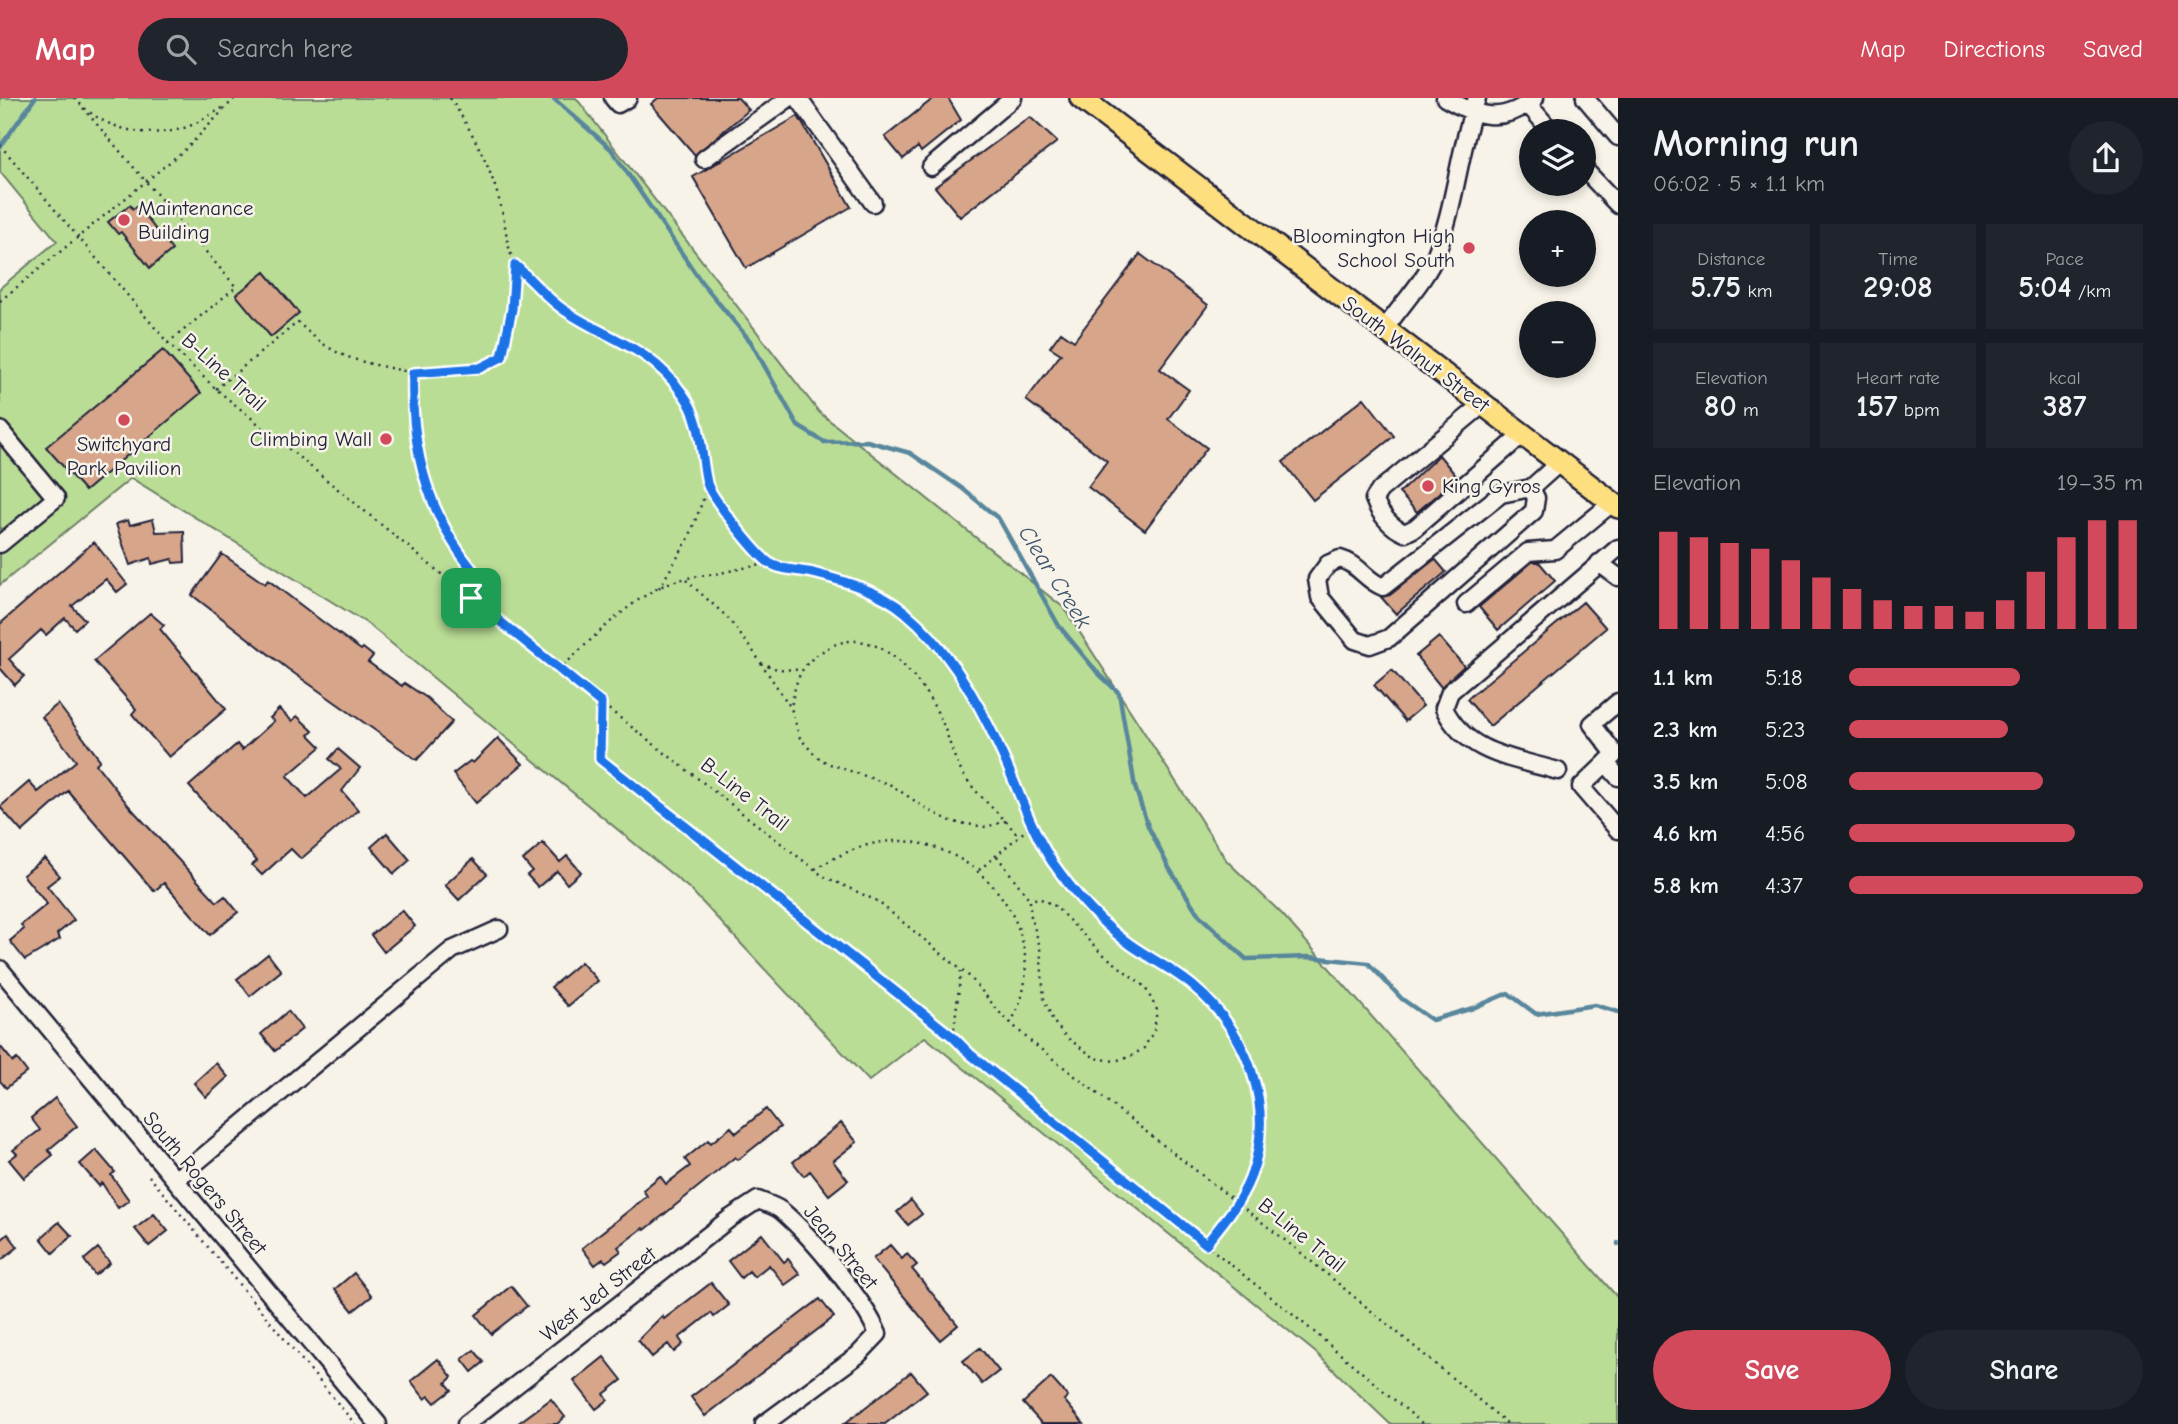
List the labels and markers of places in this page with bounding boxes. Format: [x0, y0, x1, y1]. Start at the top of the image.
place label: Maintenance Building [138, 196, 253, 244]
marker: Maintenance Building [116, 212, 132, 228]
place label: Bloomington High School South [1293, 224, 1455, 272]
marker: Bloomington High School South [1461, 240, 1477, 256]
marker: Switchyard Park Pavilion [116, 412, 132, 428]
place label: Climbing Wall [250, 427, 372, 451]
marker: Climbing Wall [378, 431, 394, 447]
place label: Switchyard Park Pavilion [67, 432, 181, 480]
place label: King Gyros [1442, 474, 1540, 498]
marker: King Gyros [1420, 478, 1436, 494]
pin [441, 568, 501, 628]

